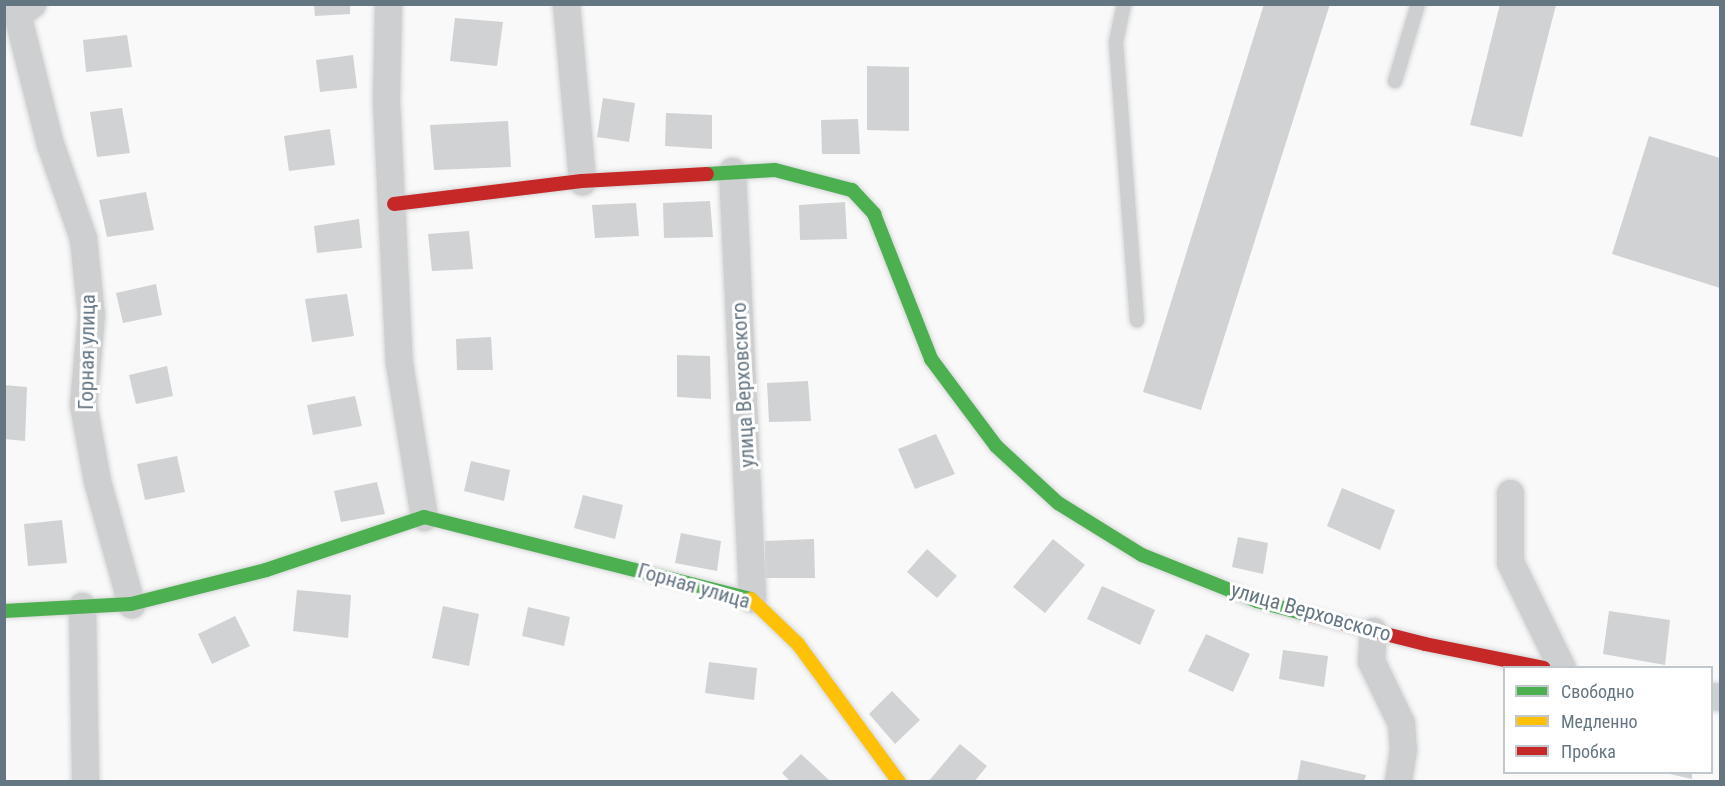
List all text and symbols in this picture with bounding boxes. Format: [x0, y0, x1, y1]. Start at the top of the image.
street label: Горная улица [73, 294, 101, 410]
street label: улица Верховского [726, 302, 760, 468]
street label: Горная улица [635, 558, 753, 614]
street label: улица Верховского [1228, 577, 1394, 647]
legend [1503, 666, 1713, 774]
text: Свободно [1561, 681, 1634, 702]
text: Медленно [1561, 711, 1638, 732]
text: Пробка [1561, 741, 1616, 762]

